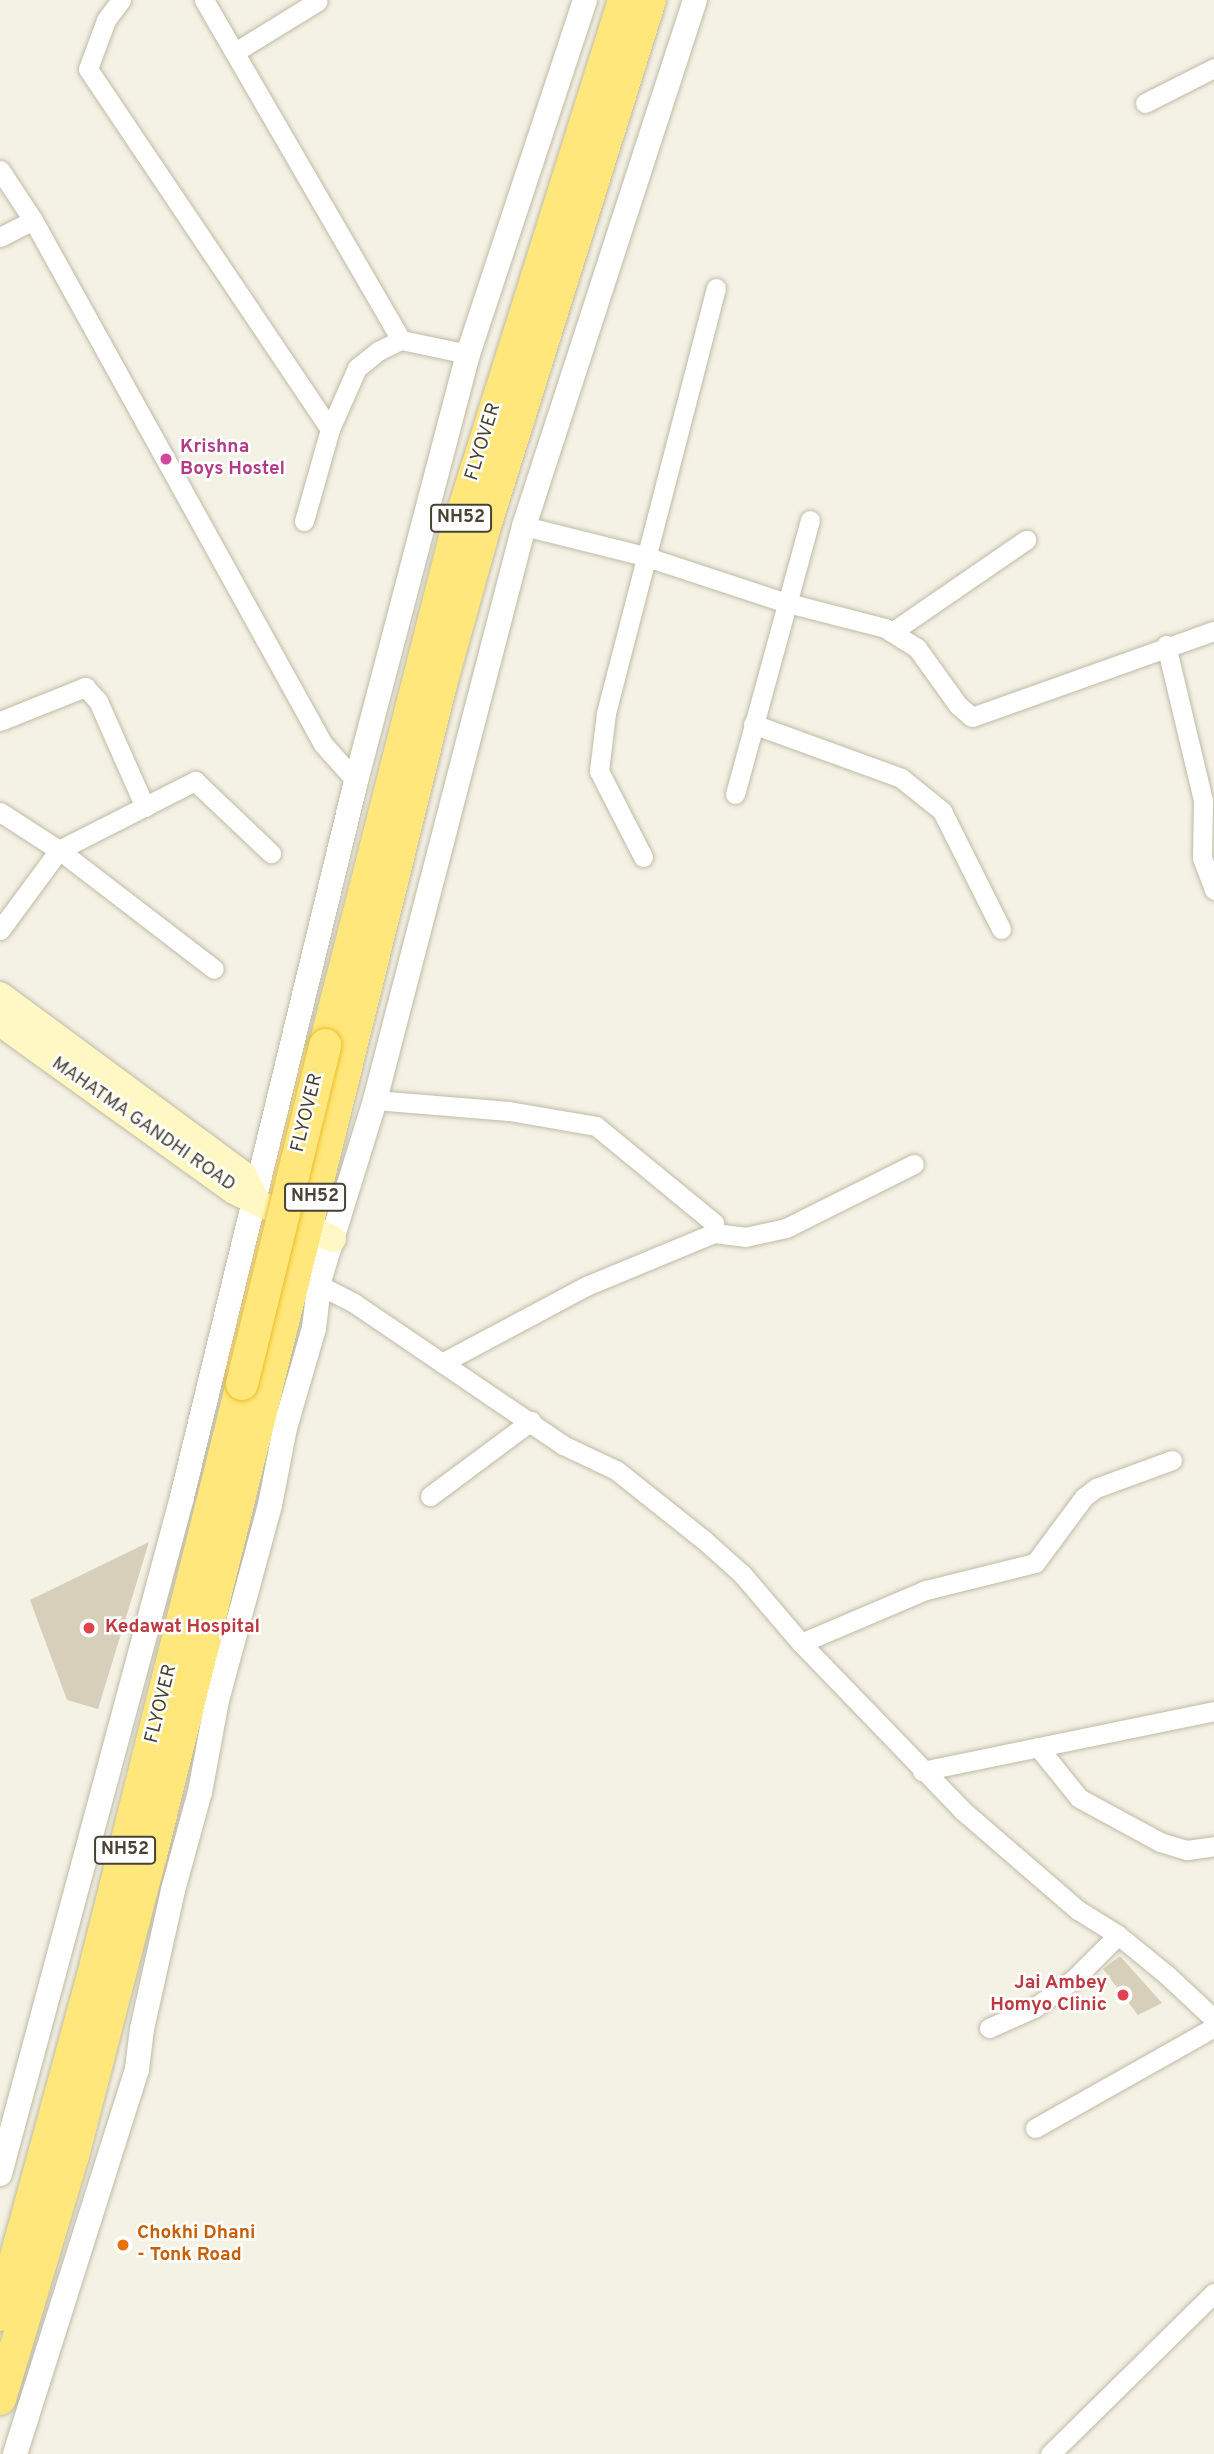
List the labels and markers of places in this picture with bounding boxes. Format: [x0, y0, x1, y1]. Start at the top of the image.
place label: Krishna Boys Hostel [180, 437, 285, 481]
marker: Krishna Boys Hostel [158, 451, 174, 467]
place label: Kedawat Hospital [105, 1617, 260, 1639]
marker: Kedawat Hospital [79, 1618, 99, 1638]
place label: Jai Ambey Homyo Clinic [990, 1973, 1107, 2017]
marker: Jai Ambey Homyo Clinic [1113, 1985, 1133, 2005]
place label: Chokhi Dhani - Tonk Road [137, 2223, 255, 2267]
marker: Chokhi Dhani - Tonk Road [115, 2237, 131, 2253]

